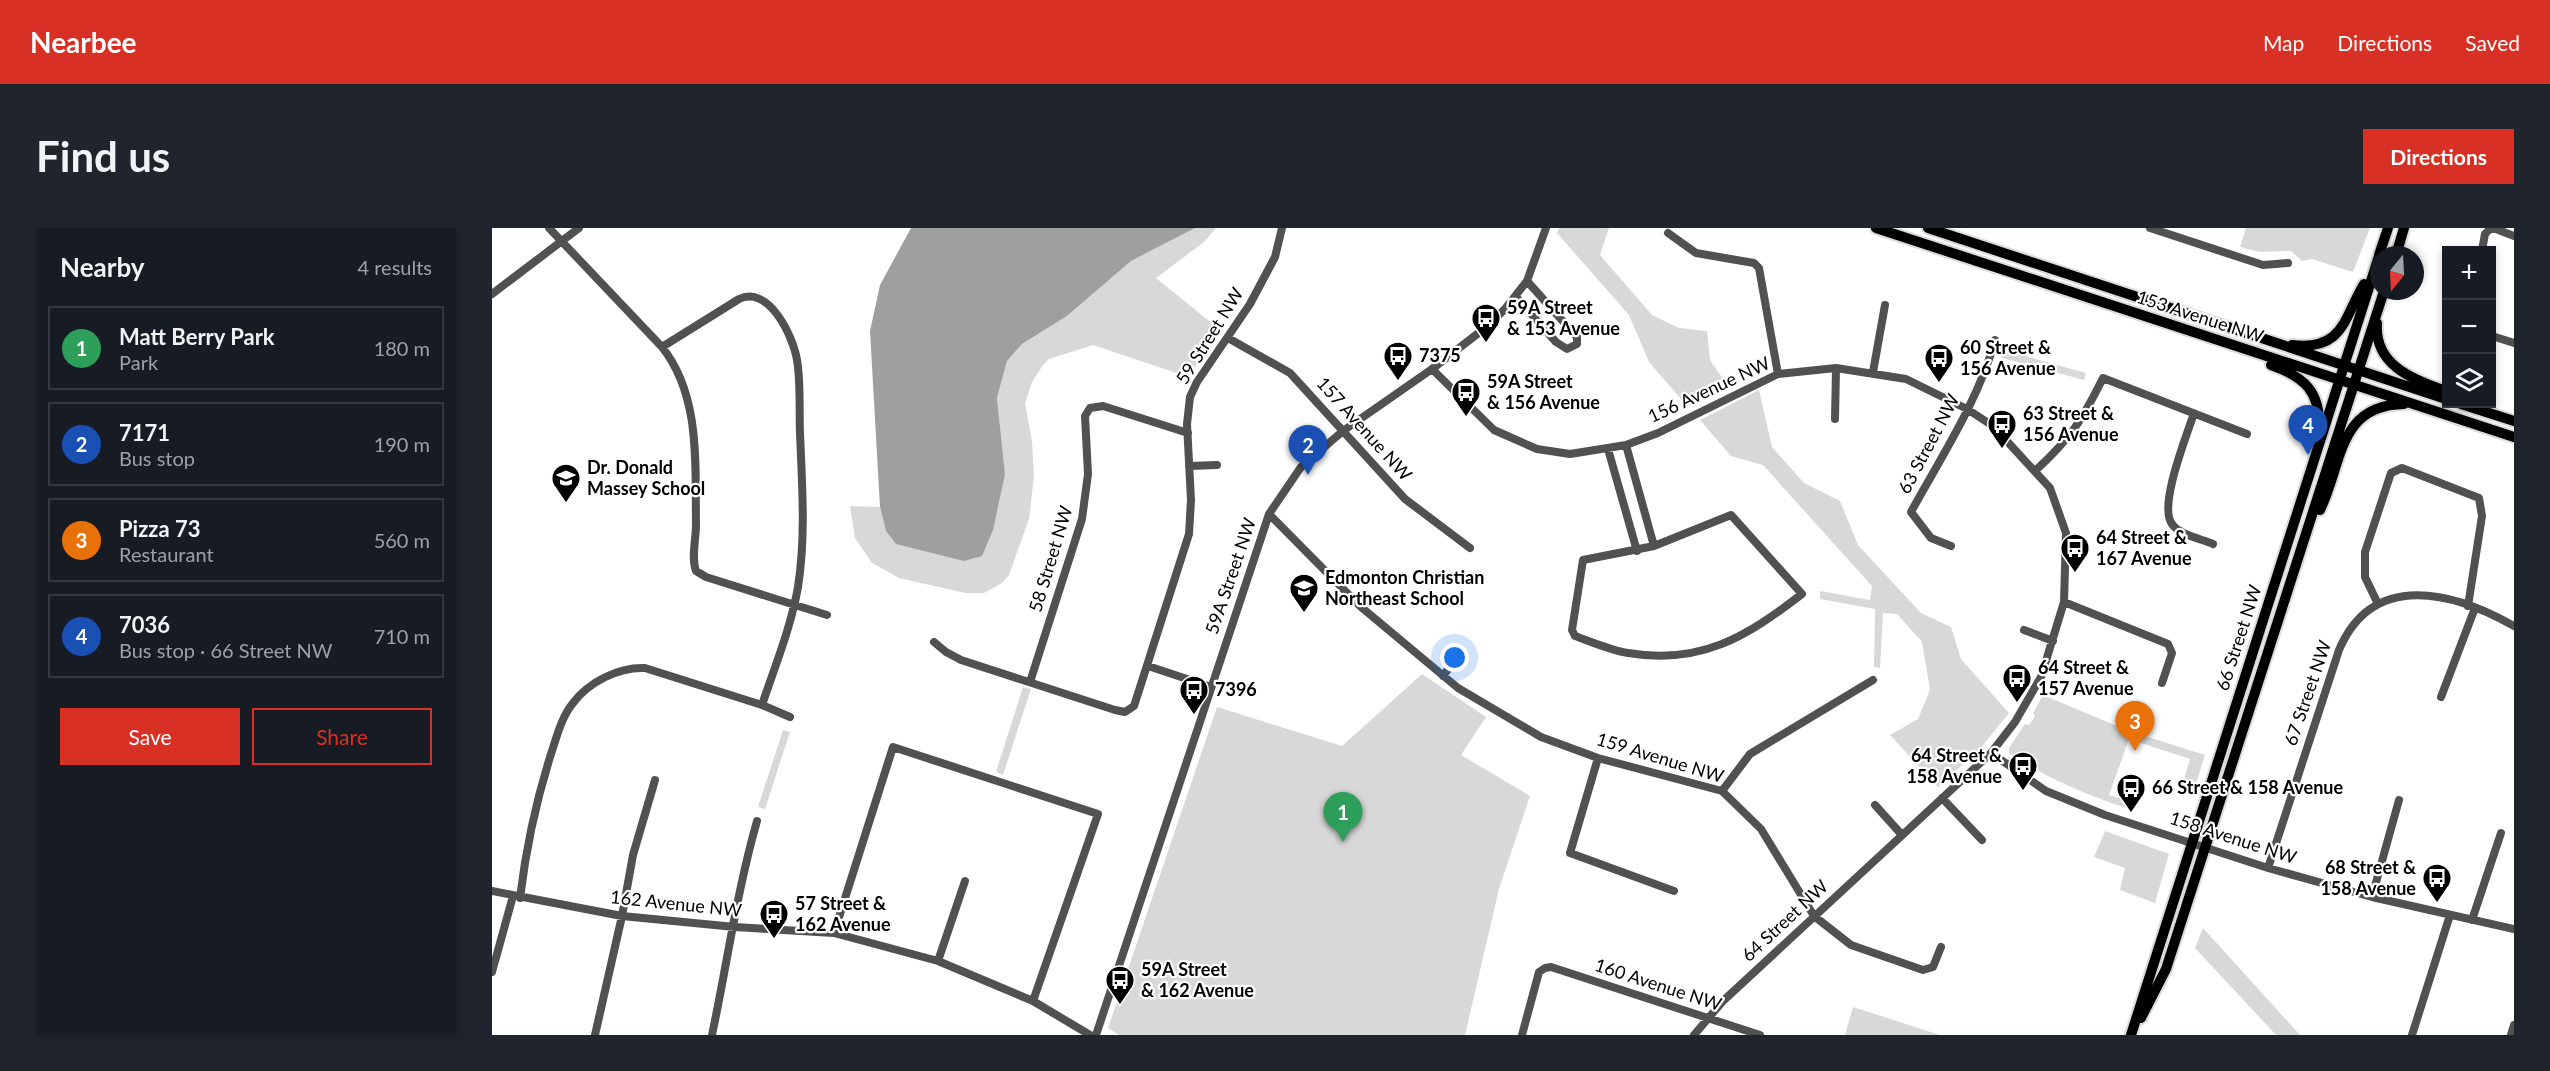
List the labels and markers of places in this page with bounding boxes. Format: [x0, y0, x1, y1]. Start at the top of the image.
place label: 59A Street & 153 Avenue [1507, 296, 1620, 339]
bus stop icon: 59A Street & 153 Avenue [1470, 302, 1502, 344]
place label: 60 Street & 156 Avenue [1960, 336, 2056, 379]
bus stop icon: 7375 [1382, 340, 1414, 382]
bus stop icon: 60 Street & 156 Avenue [1923, 342, 1955, 384]
place label: 7375 [1419, 344, 1461, 366]
place label: 59A Street & 156 Avenue [1487, 370, 1600, 413]
bus stop icon: 59A Street & 156 Avenue [1450, 376, 1482, 418]
place label: 63 Street & 156 Avenue [2023, 402, 2119, 445]
pin: 4 [2288, 406, 2328, 455]
bus stop icon: 63 Street & 156 Avenue [1986, 408, 2018, 450]
pin: 2 [1288, 426, 1328, 475]
place label: Dr. Donald Massey School [587, 456, 705, 499]
school or university icon: Dr. Donald Massey School [550, 462, 582, 504]
place label: 64 Street & 167 Avenue [2096, 526, 2192, 569]
bus stop icon: 64 Street & 167 Avenue [2059, 532, 2091, 574]
place label: Edmonton Christian Northeast School [1325, 566, 1484, 609]
school or university icon: Edmonton Christian Northeast School [1288, 572, 1320, 614]
place label: 64 Street & 157 Avenue [2038, 656, 2134, 699]
bus stop icon: 64 Street & 157 Avenue [2001, 662, 2033, 704]
bus stop icon: 7396 [1178, 674, 1210, 716]
place label: 7396 [1215, 678, 1257, 700]
pin: 3 [2116, 702, 2154, 751]
place label: 64 Street & 158 Avenue [1906, 744, 2002, 787]
bus stop icon: 64 Street & 158 Avenue [2007, 750, 2039, 792]
bus stop icon: 66 Street & 158 Avenue [2115, 772, 2147, 814]
place label: 66 Street & 158 Avenue [2152, 776, 2343, 798]
pin: 1 [1324, 792, 1362, 842]
place label: 68 Street & 158 Avenue [2320, 856, 2416, 899]
bus stop icon: 68 Street & 158 Avenue [2421, 862, 2453, 904]
place label: 57 Street & 162 Avenue [795, 892, 891, 935]
bus stop icon: 57 Street & 162 Avenue [758, 898, 790, 940]
place label: 59A Street & 162 Avenue [1141, 958, 1254, 1001]
bus stop icon: 59A Street & 162 Avenue [1104, 964, 1136, 1006]

